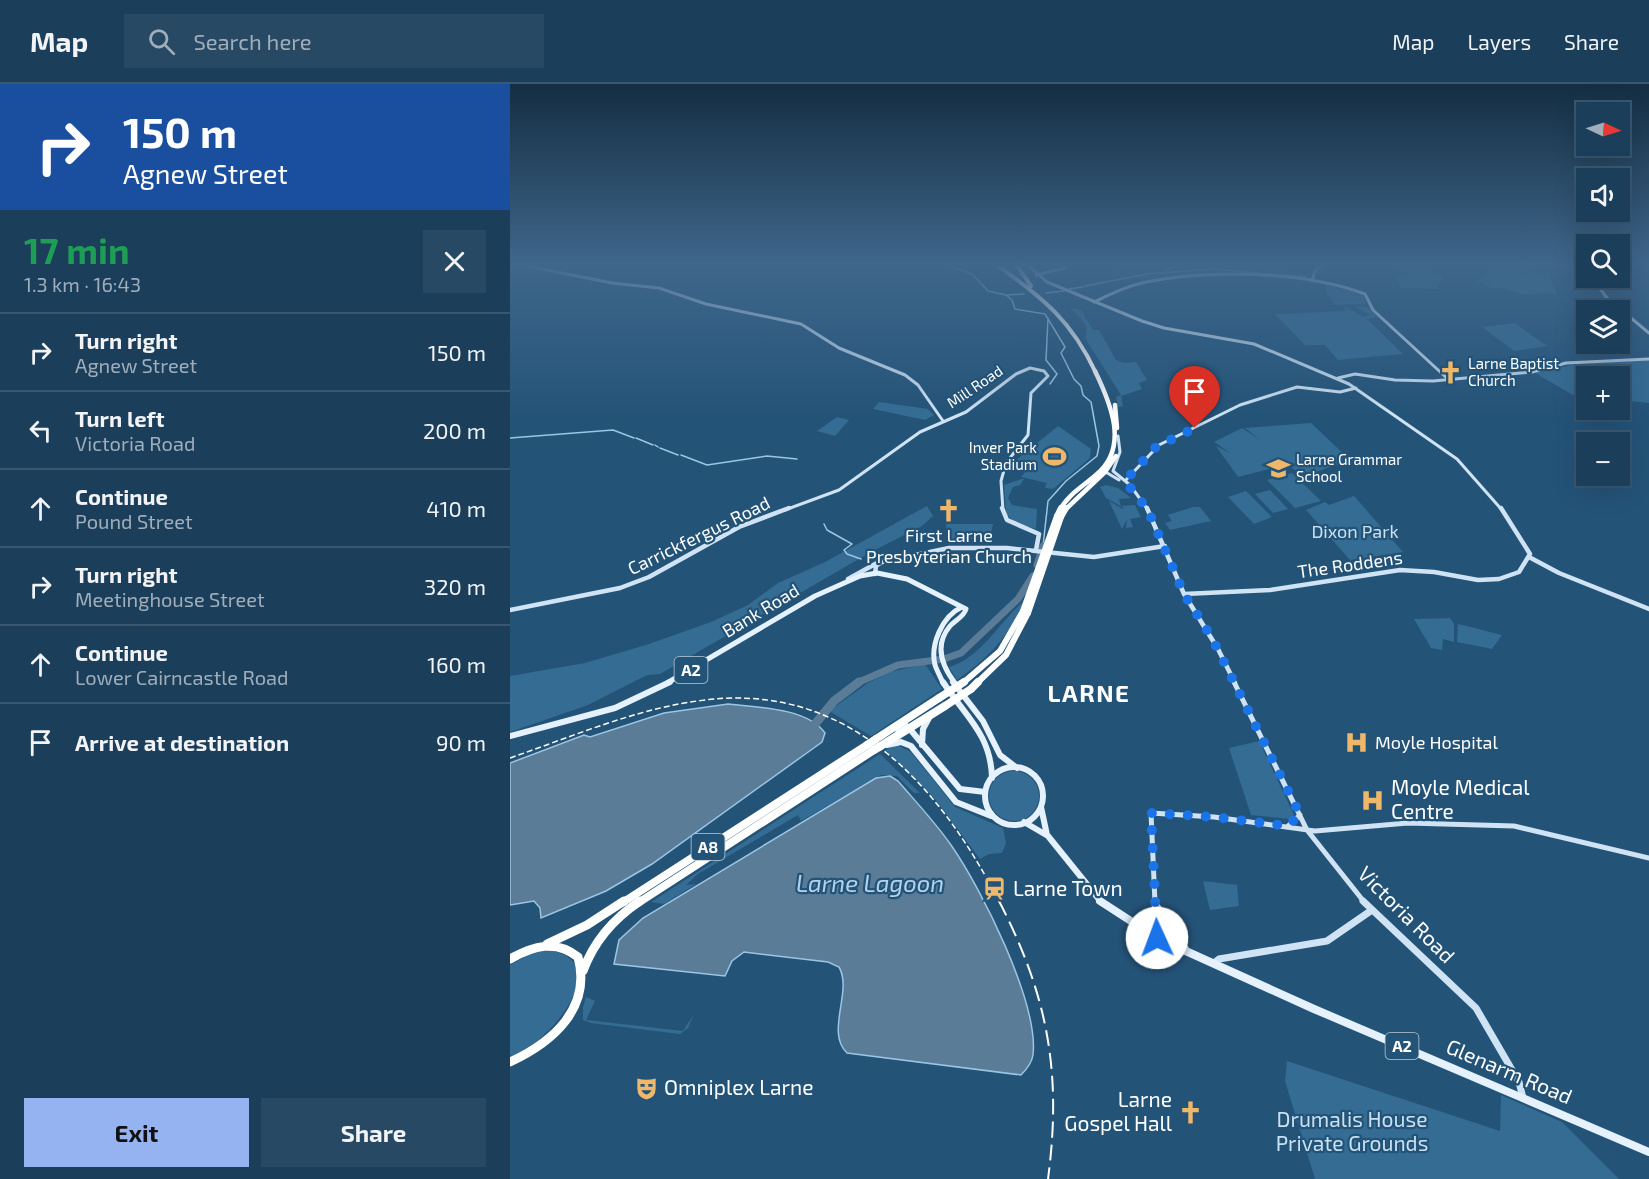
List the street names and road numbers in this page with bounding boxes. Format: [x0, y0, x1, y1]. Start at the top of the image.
street label: Mill Road [943, 361, 1006, 411]
street label: Carrickfergus Road [624, 491, 773, 579]
street label: The Roddens [1296, 546, 1404, 582]
street label: Bank Road [718, 579, 803, 642]
road number: A2 [674, 657, 708, 683]
road number: A8 [692, 834, 724, 860]
street label: Victoria Road [1354, 860, 1461, 967]
road number: A2 [1386, 1033, 1418, 1059]
street label: Glenarm Road [1443, 1033, 1576, 1108]

